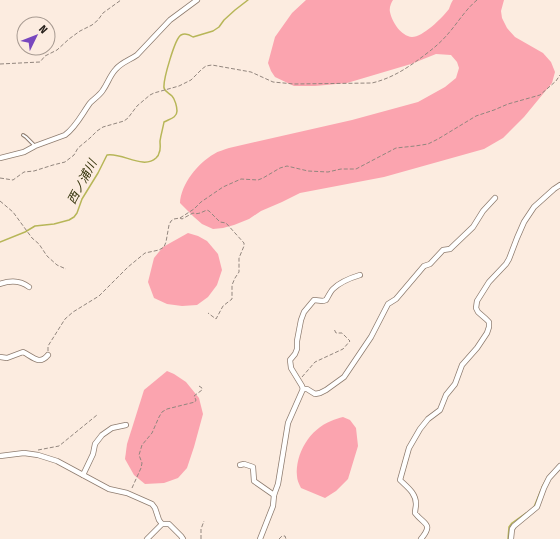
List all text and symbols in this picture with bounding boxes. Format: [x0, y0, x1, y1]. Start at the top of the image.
north arrow [16, 16, 56, 56]
text: N [36, 23, 50, 36]
water label: 西ノ浦川 [65, 156, 100, 206]

